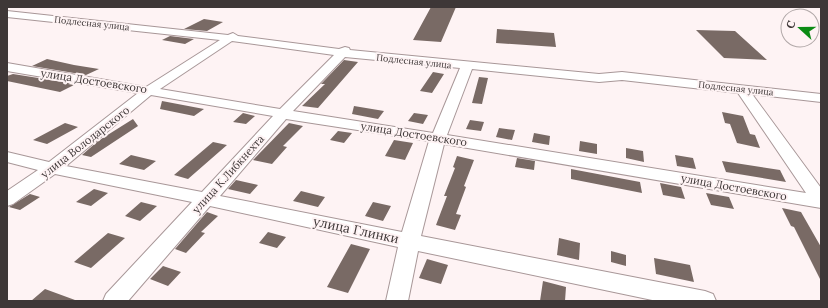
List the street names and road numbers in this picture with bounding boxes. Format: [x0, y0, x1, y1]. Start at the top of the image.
street label: Подлесная улица [54, 14, 131, 32]
street label: Подлесная улица [376, 52, 453, 70]
street label: улица Достоевского [40, 66, 148, 96]
street label: Подлесная улица [698, 79, 775, 97]
street label: улица Володарского [38, 103, 132, 181]
street label: улица Достоевского [360, 119, 468, 149]
street label: улица К.Либкнехта [189, 132, 267, 216]
street label: улица Достоевского [680, 171, 788, 203]
street label: улица Глинки [312, 213, 400, 247]

